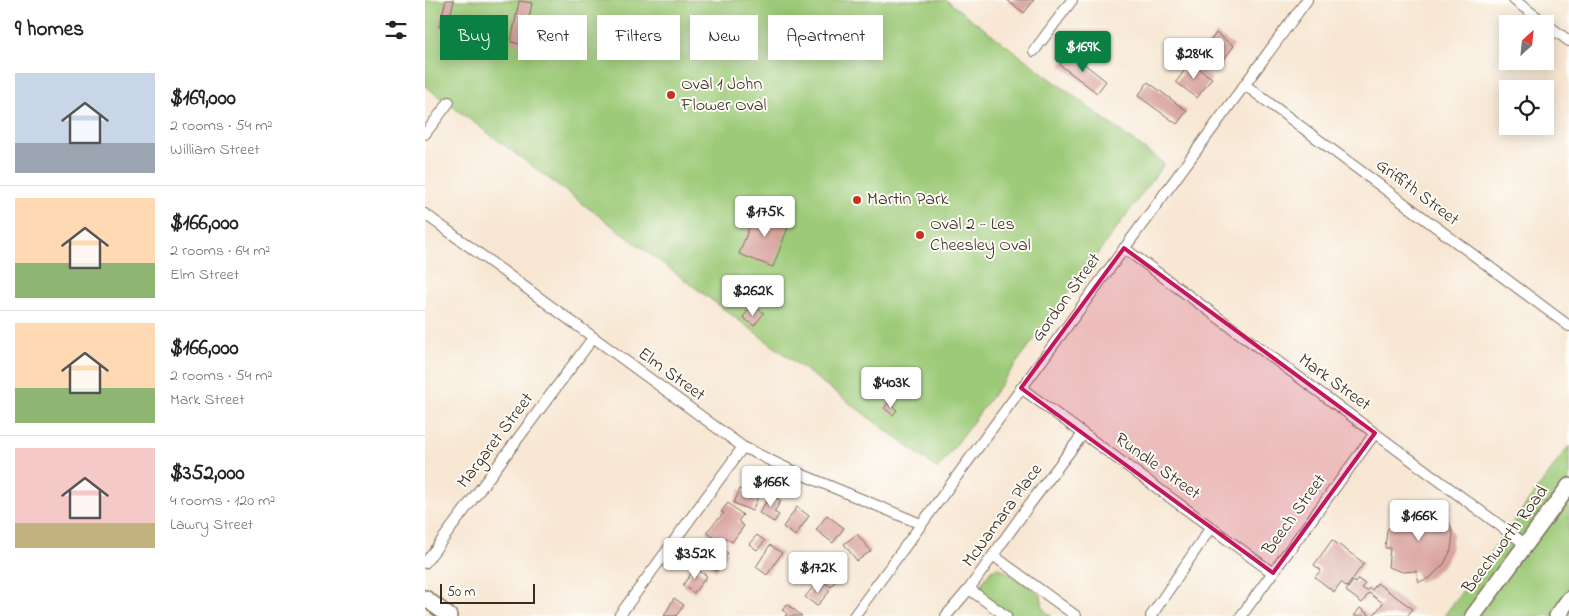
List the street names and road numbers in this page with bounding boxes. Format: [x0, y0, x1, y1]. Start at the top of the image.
street label: Griffith Street [1370, 153, 1464, 233]
street label: Gordon Street [1026, 248, 1108, 348]
street label: Elm Street [632, 342, 710, 408]
street label: Mark Street [1292, 348, 1376, 418]
street label: Margaret Street [451, 388, 541, 495]
street label: Rundle Street [1109, 427, 1205, 507]
street label: McNamara Place [957, 458, 1050, 573]
street label: Beech Street [1256, 469, 1333, 562]
street label: Beechworth Road [1456, 480, 1555, 600]

